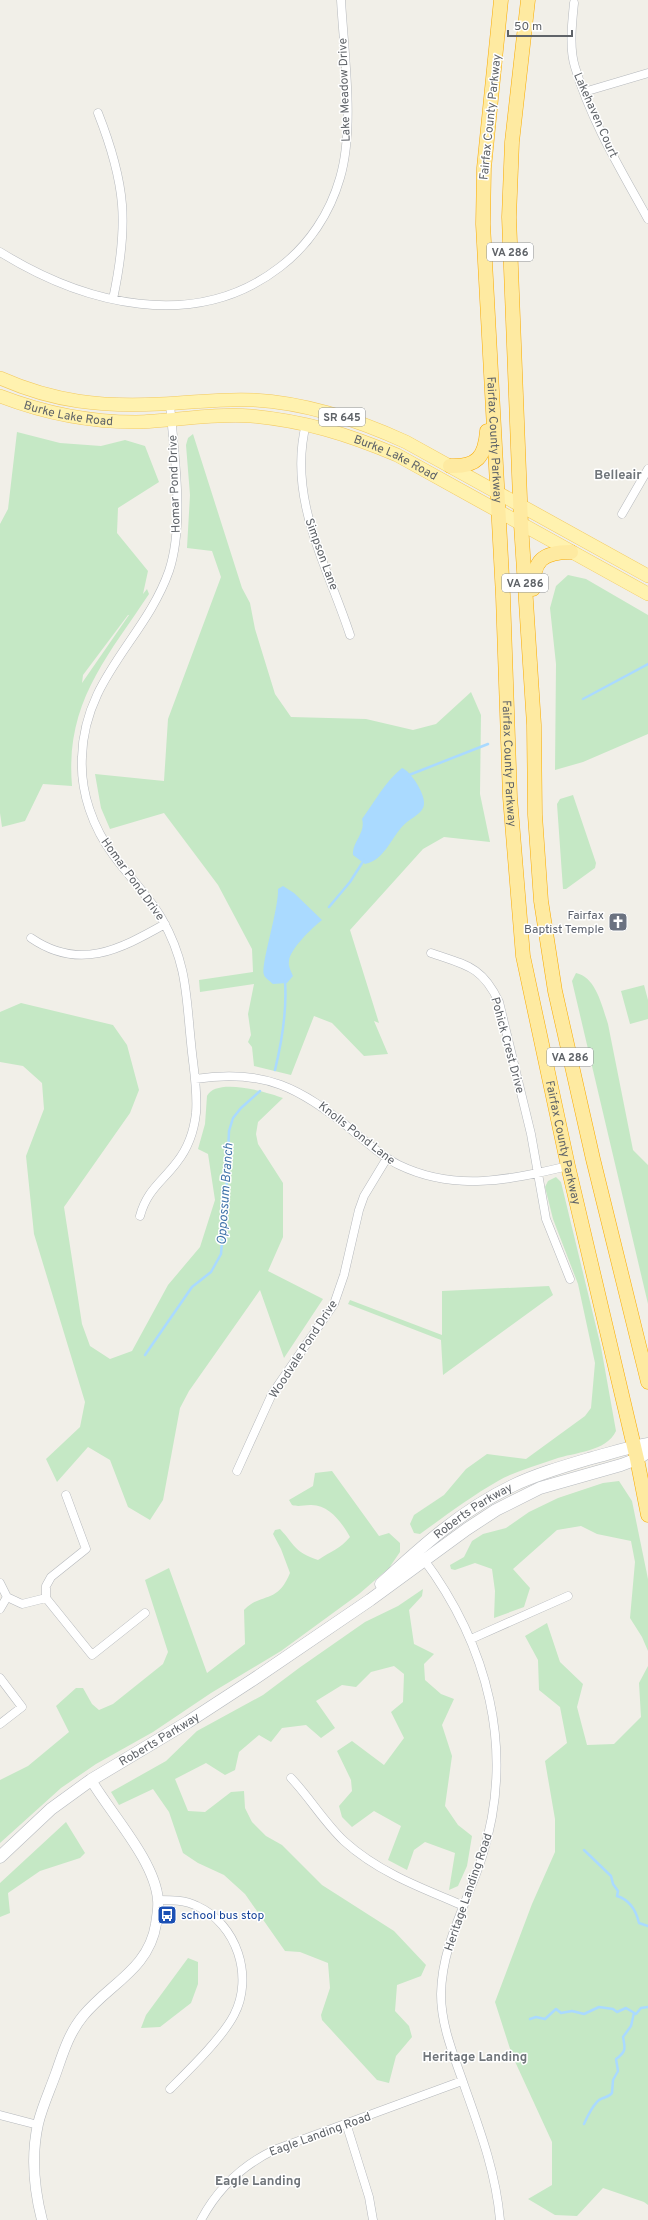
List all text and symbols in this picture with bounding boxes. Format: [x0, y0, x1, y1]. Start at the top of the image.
scale bar [508, 12, 572, 38]
text: 50 m [514, 19, 542, 35]
street label: Lake Meadow Drive [335, 38, 355, 142]
street label: Fairfax County Parkway [476, 53, 506, 181]
street label: Lakehaven Court [569, 70, 621, 160]
road number: VA 286 [487, 243, 533, 261]
street label: Fairfax County Parkway [482, 376, 505, 504]
street label: Burke Lake Road [22, 398, 114, 430]
road number: SR 645 [319, 408, 365, 426]
street label: Burke Lake Road [351, 432, 440, 485]
street label: Homar Pond Drive [165, 435, 185, 533]
district label: Belleair [594, 468, 642, 484]
street label: Simpson Lane [301, 516, 341, 593]
road number: VA 286 [502, 574, 548, 592]
street label: Fairfax County Parkway [498, 700, 519, 827]
street label: Homar Pond Drive [97, 835, 168, 924]
place label: Fairfax Baptist Temple [524, 908, 604, 938]
church icon: Fairfax Baptist Temple [607, 911, 629, 933]
street label: Pohick Crest Drive [486, 995, 528, 1095]
road number: VA 286 [547, 1048, 593, 1066]
street label: Fairfax County Parkway [541, 1079, 584, 1207]
street label: Knolls Pond Lane [315, 1099, 398, 1169]
water label: Oppossum Branch [214, 1143, 238, 1246]
street label: Woodvale Pond Drive [266, 1297, 342, 1402]
street label: Roberts Parkway [431, 1480, 515, 1543]
street label: Roberts Parkway [116, 1709, 203, 1770]
street label: Heritage Landing Road [441, 1831, 497, 1953]
bus stop icon: school bus stop [156, 1904, 178, 1926]
place label: school bus stop [181, 1908, 265, 1924]
district label: Heritage Landing [423, 2050, 527, 2066]
street label: Eagle Landing Road [267, 2109, 373, 2161]
district label: Eagle Landing [215, 2174, 301, 2190]

